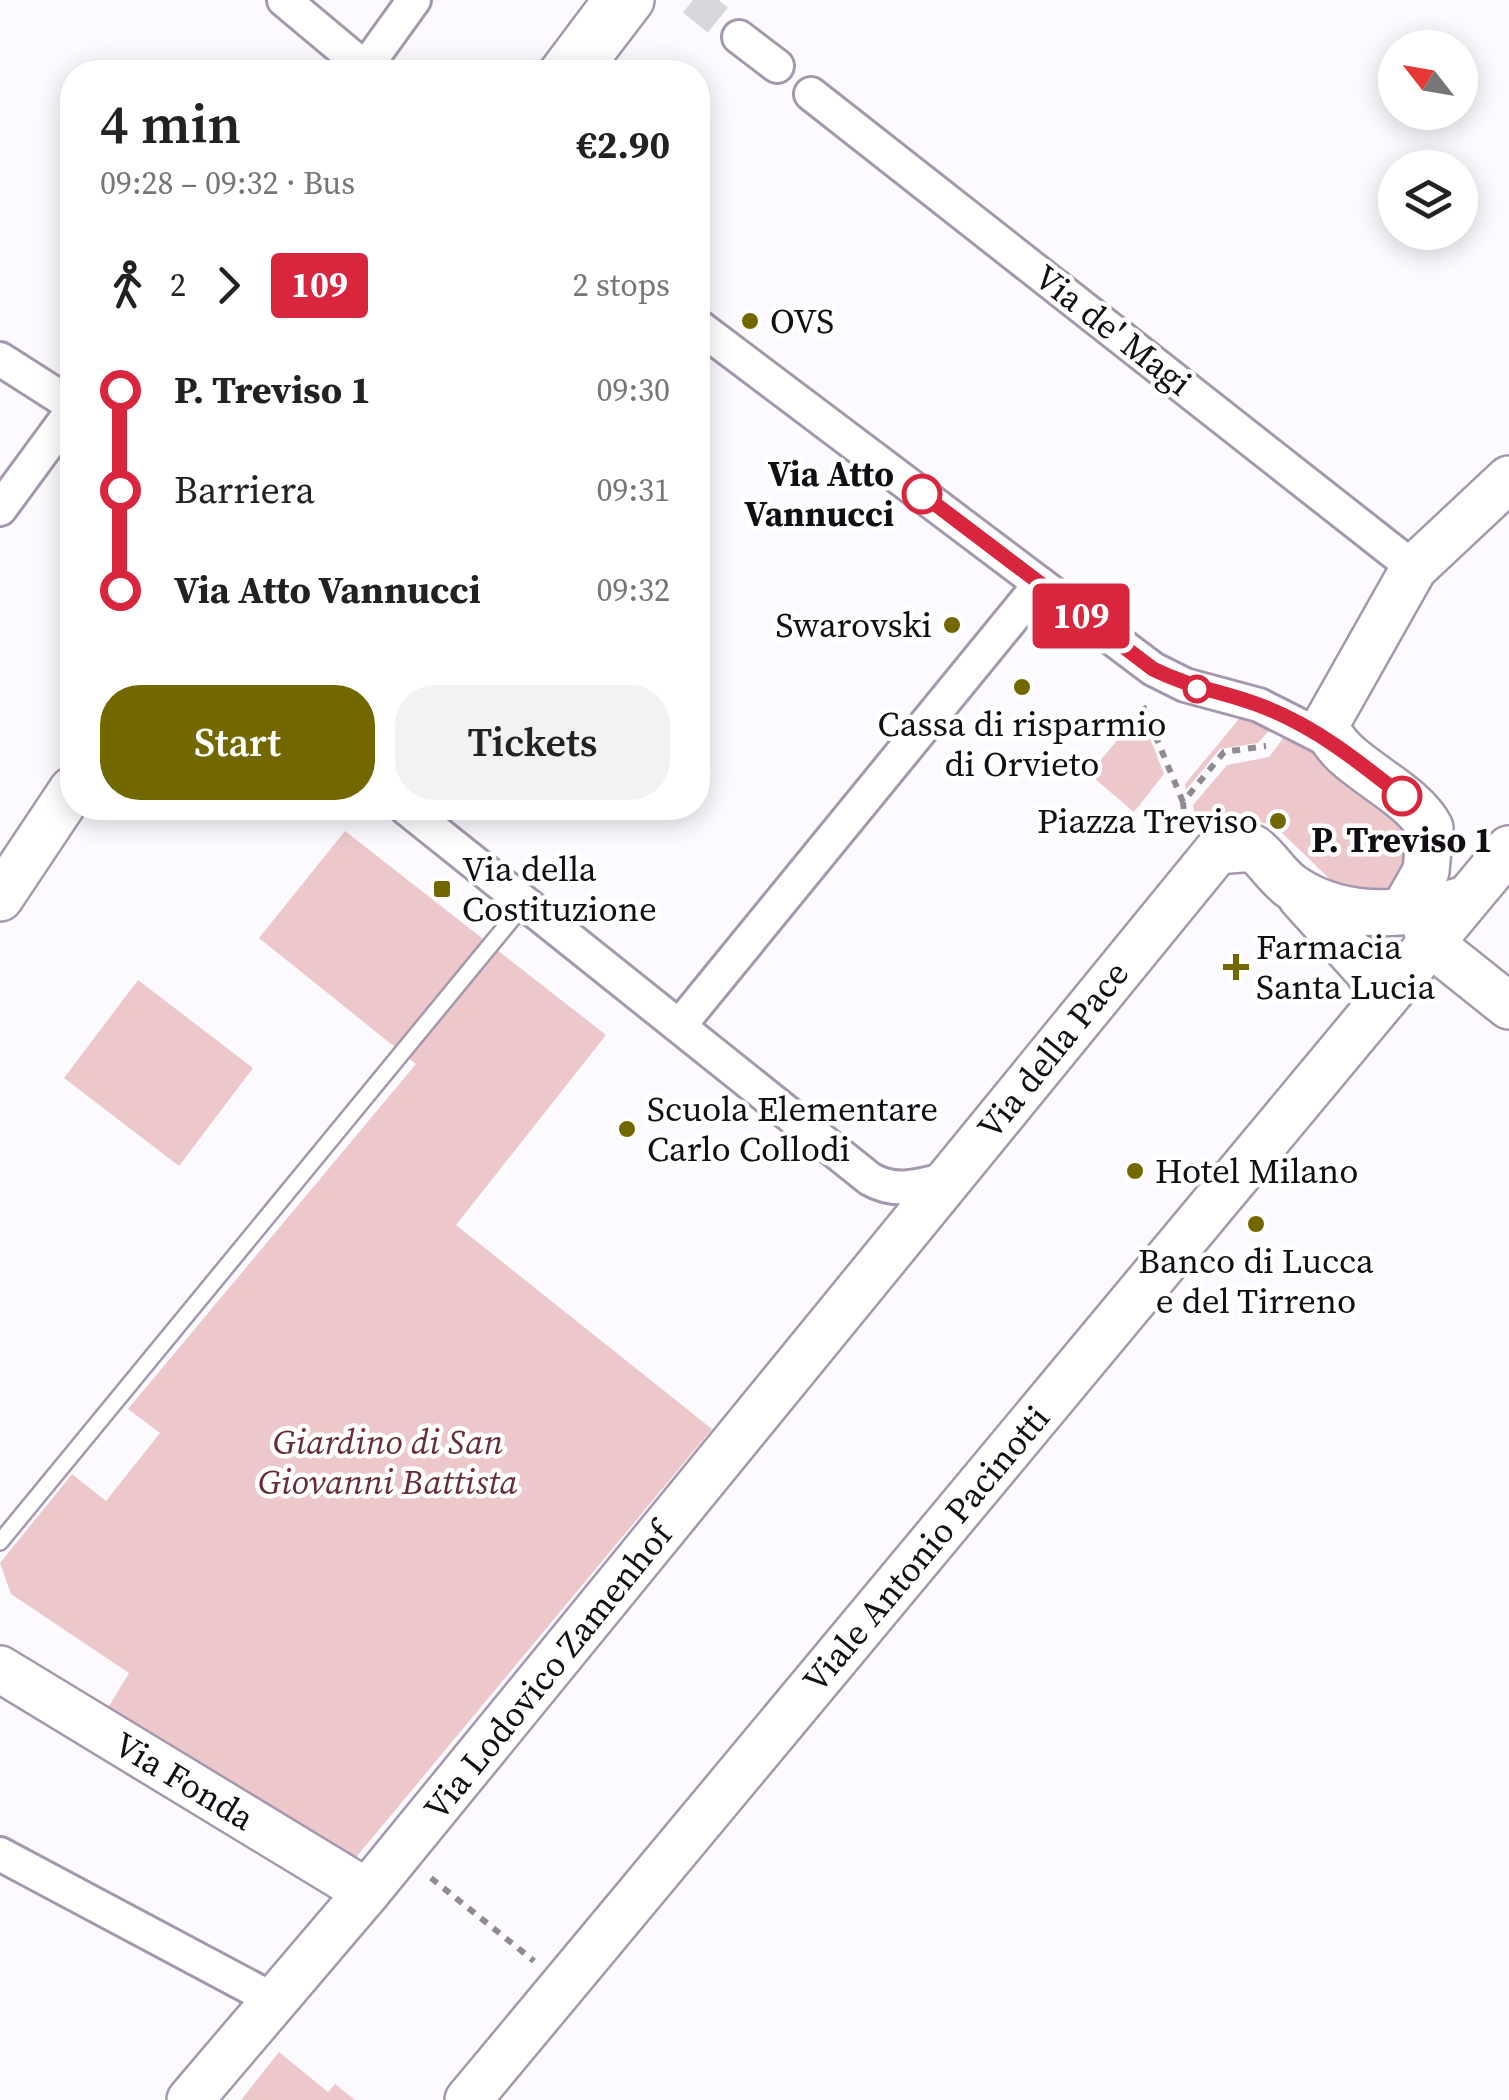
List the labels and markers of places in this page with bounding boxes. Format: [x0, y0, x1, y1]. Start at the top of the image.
place label: OVS [770, 297, 834, 345]
marker: OVS [739, 310, 761, 332]
place label: Via Atto Vannucci [744, 450, 894, 538]
marker: Via Atto Vannucci [903, 475, 941, 513]
place label: Swarovski [776, 601, 932, 649]
marker: Swarovski [941, 614, 963, 636]
marker: Cassa di risparmio di Orvieto [1011, 676, 1033, 698]
unlabelled marker [1184, 676, 1210, 702]
place label: Cassa di risparmio di Orvieto [878, 700, 1166, 788]
marker: P. Treviso 1 [1383, 777, 1421, 815]
place label: Piazza Treviso [1037, 797, 1258, 845]
marker: Piazza Treviso [1267, 810, 1289, 832]
place label: P. Treviso 1 [1311, 816, 1493, 864]
place label: Via della Costituzione [462, 845, 657, 933]
marker: Via della Costituzione [431, 878, 453, 900]
place label: Farmacia Santa Lucia [1256, 923, 1436, 1011]
marker: Farmacia Santa Lucia [1225, 956, 1247, 978]
place label: Scuola Elementare Carlo Collodi [647, 1085, 938, 1173]
marker: Scuola Elementare Carlo Collodi [616, 1118, 638, 1140]
place label: Hotel Milano [1155, 1147, 1358, 1195]
marker: Hotel Milano [1124, 1160, 1146, 1182]
marker: Banco di Lucca e del Tirreno [1245, 1213, 1267, 1235]
place label: Banco di Lucca e del Tirreno [1138, 1237, 1374, 1325]

